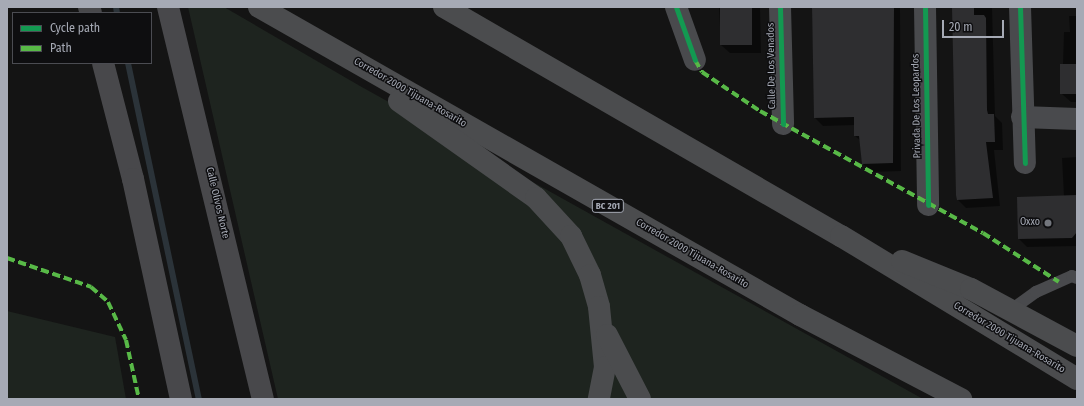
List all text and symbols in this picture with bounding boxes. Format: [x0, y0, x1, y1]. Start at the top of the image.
legend [12, 12, 152, 64]
scale bar [944, 12, 1006, 38]
text: 20 m [949, 20, 973, 34]
text: Cycle path [50, 21, 100, 35]
street label: Calle De Los Venados [765, 23, 779, 109]
text: Path [50, 41, 72, 55]
street label: Privada De Los Leopardos [910, 54, 924, 158]
street label: Corredor 2000 Tijuana-Rosarito [351, 56, 469, 130]
street label: Calle Olivos Norte [203, 166, 231, 240]
road number: BC 201 [591, 199, 625, 213]
street label: Corredor 2000 Tijuana-Rosarito [633, 217, 751, 291]
place label: Oxxo [1020, 217, 1040, 229]
marker: Oxxo [1043, 218, 1053, 228]
street label: Corredor 2000 Tijuana-Rosarito [951, 300, 1067, 376]

